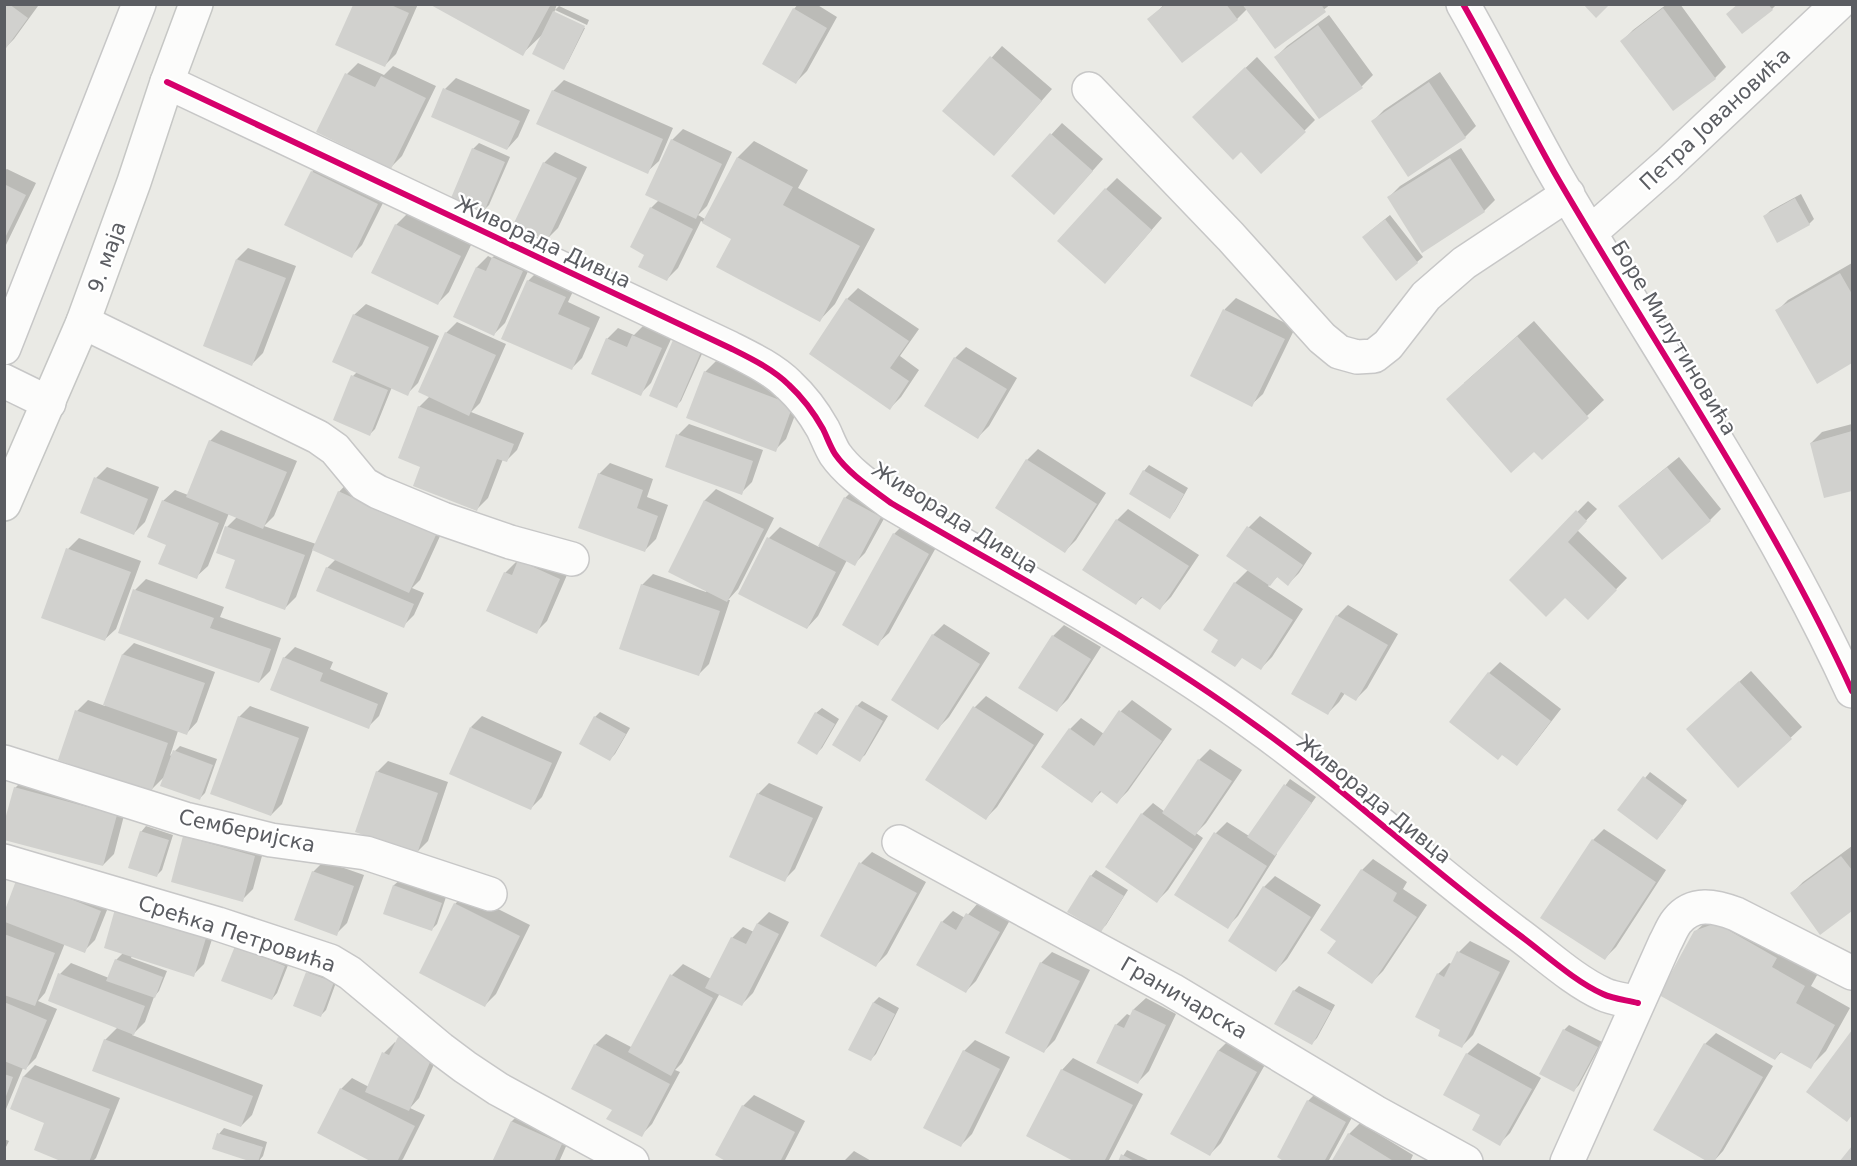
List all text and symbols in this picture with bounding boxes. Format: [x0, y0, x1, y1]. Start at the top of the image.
street label: Петра Јовановића [1635, 43, 1795, 195]
street label: Живорада Дивца [451, 191, 635, 293]
street label: 9. маја [83, 218, 131, 296]
street label: Боре Милутиновића [1606, 236, 1742, 440]
street label: Живорада Дивца [867, 457, 1043, 579]
street label: Живорада Дивца [1292, 729, 1456, 869]
street label: Семберијска [176, 805, 318, 857]
street label: Срећка Петровића [135, 891, 339, 977]
street label: Граничарска [1116, 952, 1252, 1044]

